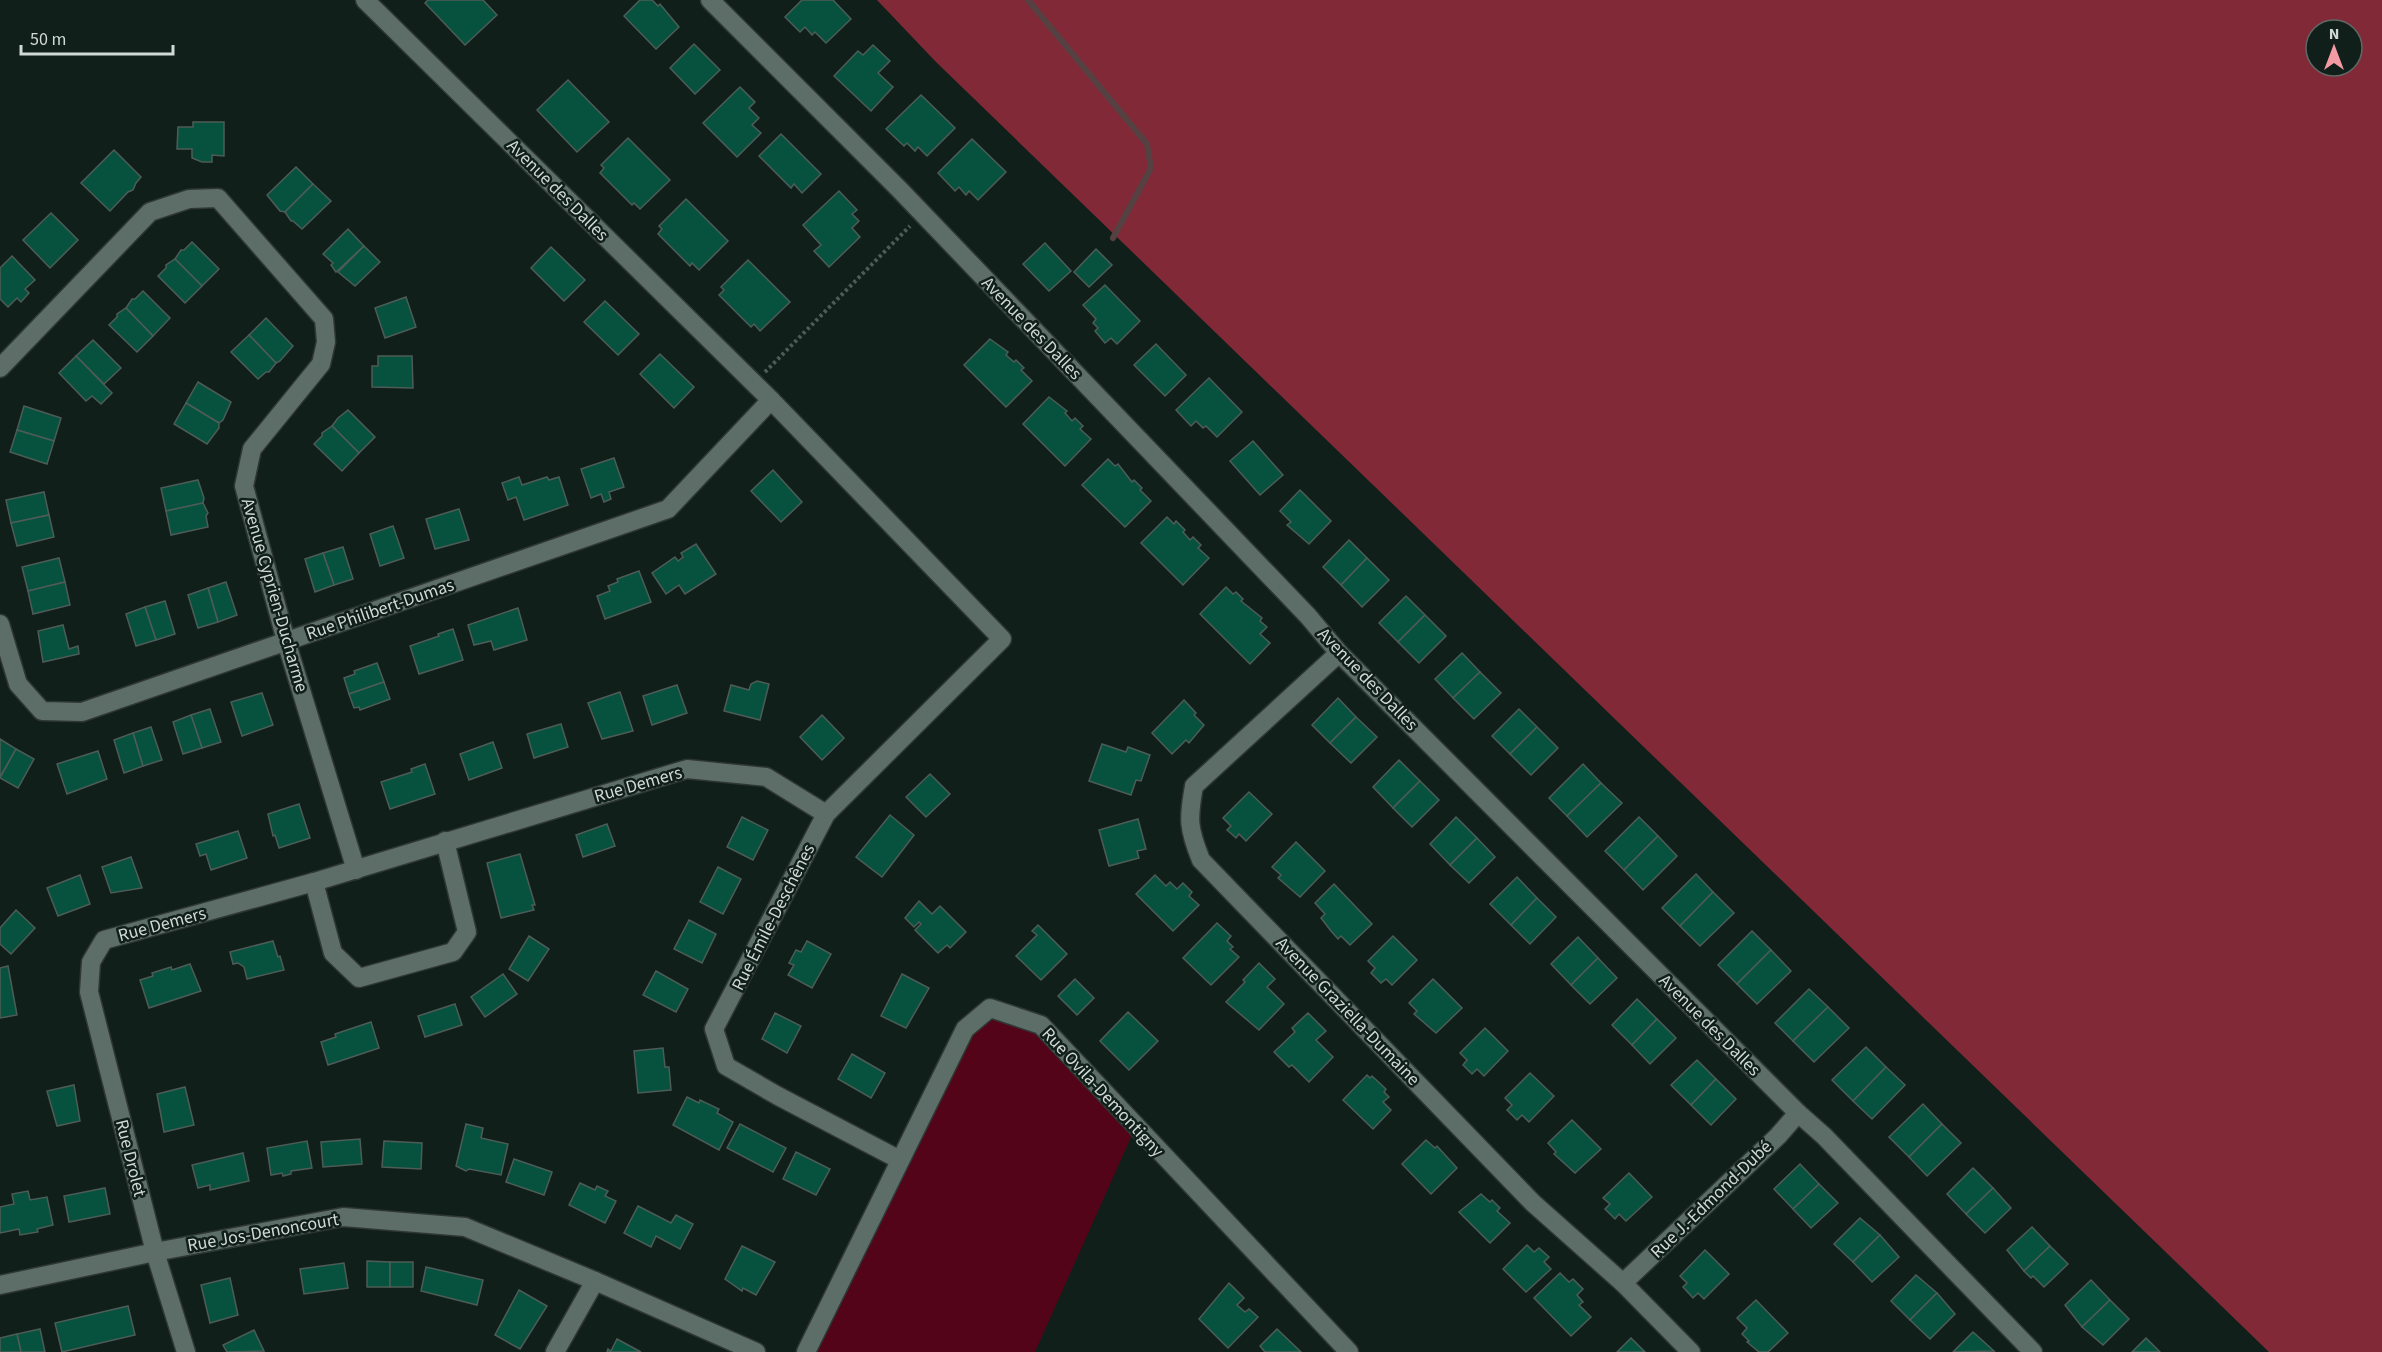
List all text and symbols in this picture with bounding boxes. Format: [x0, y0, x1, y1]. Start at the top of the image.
scale bar [21, 18, 172, 56]
north arrow [2304, 18, 2364, 78]
text: N [2329, 23, 2339, 45]
text: 50 m [30, 27, 66, 52]
street label: Avenue des Dalles [501, 134, 614, 247]
street label: Avenue des Dalles [976, 271, 1087, 386]
street label: Avenue Cyprien-Ducharme [235, 495, 314, 695]
street label: Rue Philibert-Dumas [303, 572, 457, 646]
street label: Avenue des Dalles [1312, 622, 1423, 737]
street label: Rue Demers [591, 760, 685, 809]
street label: Rue Émile-Deschênes [726, 840, 821, 995]
street label: Rue Demers [115, 901, 209, 948]
street label: Avenue Graziella-Dumaine [1270, 931, 1425, 1091]
street label: Avenue des Dalles [1653, 969, 1766, 1082]
street label: Rue Ovila-Demontigny [1036, 1022, 1170, 1163]
street label: Rue Drolet [109, 1117, 152, 1199]
street label: Rue J.-Edmond-Dubé [1645, 1135, 1778, 1264]
street label: Rue Jos-Denoncourt [185, 1207, 341, 1258]

